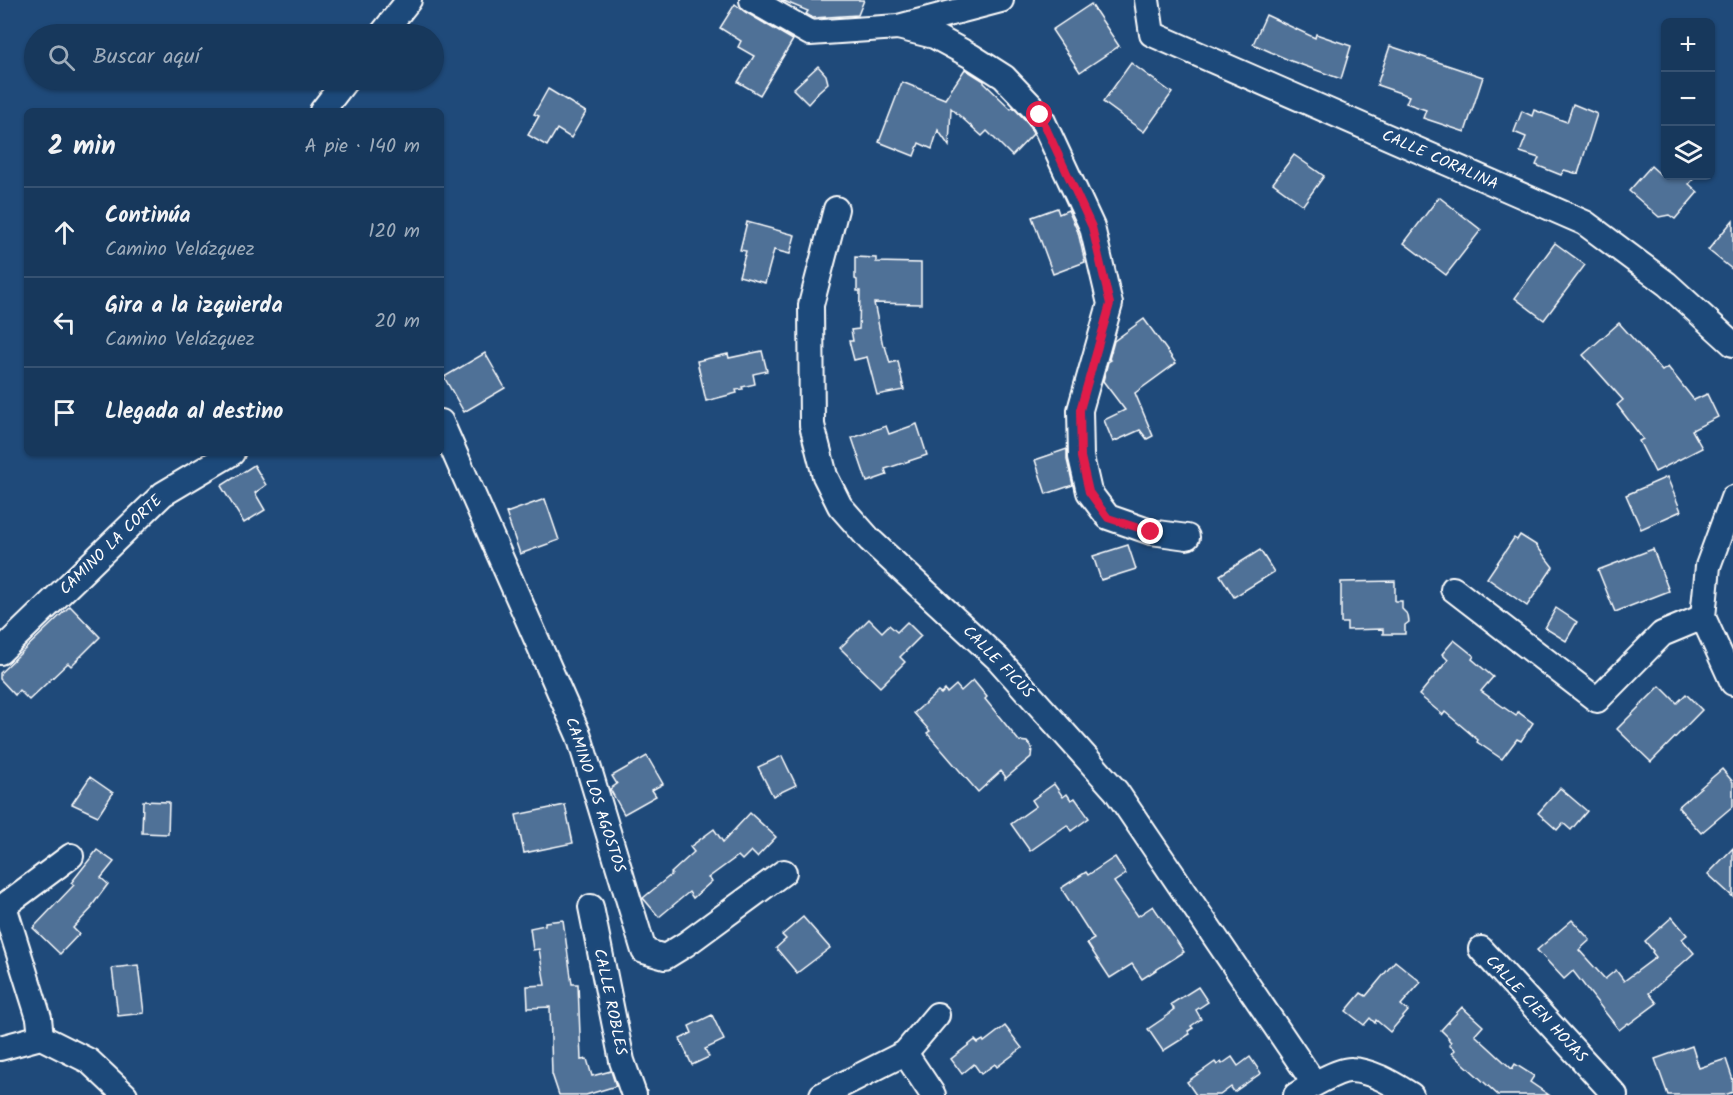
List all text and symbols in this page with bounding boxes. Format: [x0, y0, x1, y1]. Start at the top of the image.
map controls [1661, 18, 1715, 180]
button: + [1661, 18, 1715, 72]
search box [24, 24, 444, 90]
text: Buscar aquí [93, 40, 200, 75]
icon: search [45, 41, 78, 74]
button: − [1661, 72, 1715, 126]
route start [1026, 101, 1052, 127]
street label: CALLE CORALINA [1378, 123, 1503, 197]
text: 2 min [48, 126, 116, 168]
button: layers [1661, 126, 1715, 180]
text: A pie · 140 m [304, 131, 420, 163]
text: Continúa [105, 199, 190, 234]
icon: ahead [48, 216, 81, 249]
text: 120 m [368, 216, 420, 248]
text: Camino Velázquez [105, 234, 254, 266]
text: Gira a la izquierda [105, 289, 283, 324]
icon: left [48, 306, 81, 339]
text: 20 m [374, 306, 420, 338]
text: Camino Velázquez [105, 324, 254, 356]
text: Llegada al destino [105, 395, 283, 430]
icon: arrive [48, 396, 81, 429]
street label: CAMINO LA CORTE [54, 489, 169, 601]
route end [1137, 518, 1163, 544]
street label: CALLE FICUS [957, 620, 1040, 705]
street label: CAMINO LOS AGOSTOS [558, 714, 632, 876]
street label: CALLE ROBLES [586, 946, 634, 1058]
street label: CALLE CIEN HOJAS [1479, 949, 1593, 1069]

